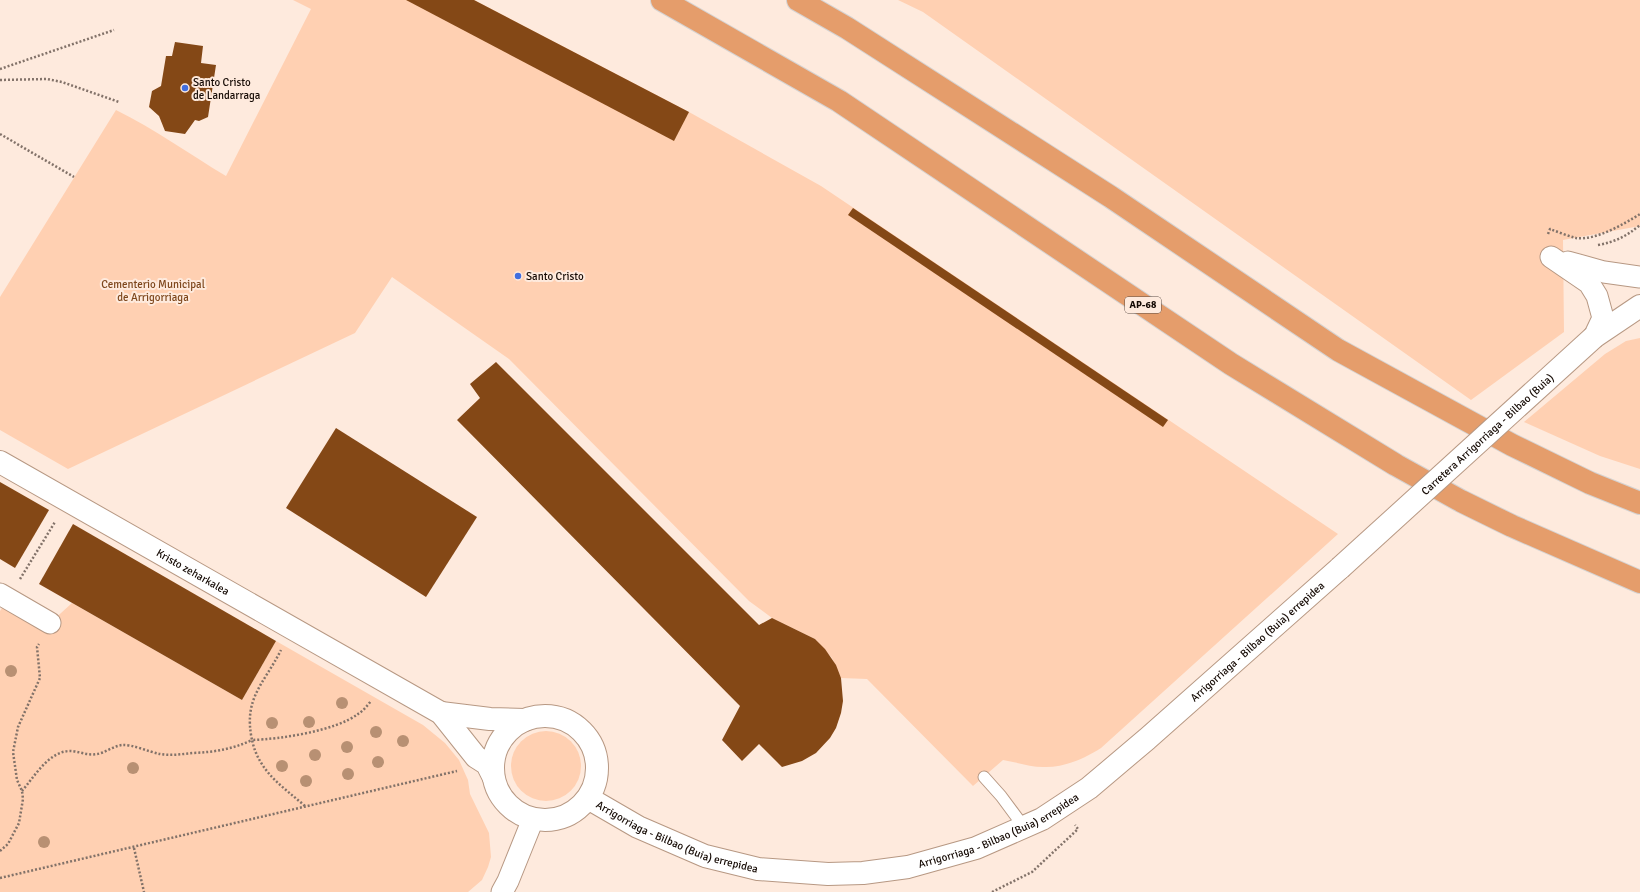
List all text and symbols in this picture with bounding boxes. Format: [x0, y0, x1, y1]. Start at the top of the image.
place label: Santo Cristo de Landarraga [193, 76, 261, 102]
marker: Santo Cristo de Landarraga [180, 83, 190, 93]
place label: Santo Cristo [526, 270, 584, 283]
marker: Santo Cristo [513, 271, 523, 281]
park label: Cementerio Municipal de Arrigorriaga [101, 278, 205, 304]
road number: AP-68 [1125, 297, 1161, 313]
street label: Carretera Arrigorriaga - Bilbao (Buia) [1418, 371, 1556, 498]
street label: Kristo zeharkalea [154, 546, 232, 598]
street label: Arrigorriaga - Bilbao (Buia) errepidea [1187, 578, 1327, 704]
street label: Arrigorriaga - Bilbao (Buia) errepidea [917, 790, 1081, 870]
street label: Arrigorriaga - Bilbao (Buia) errepidea [594, 798, 760, 875]

